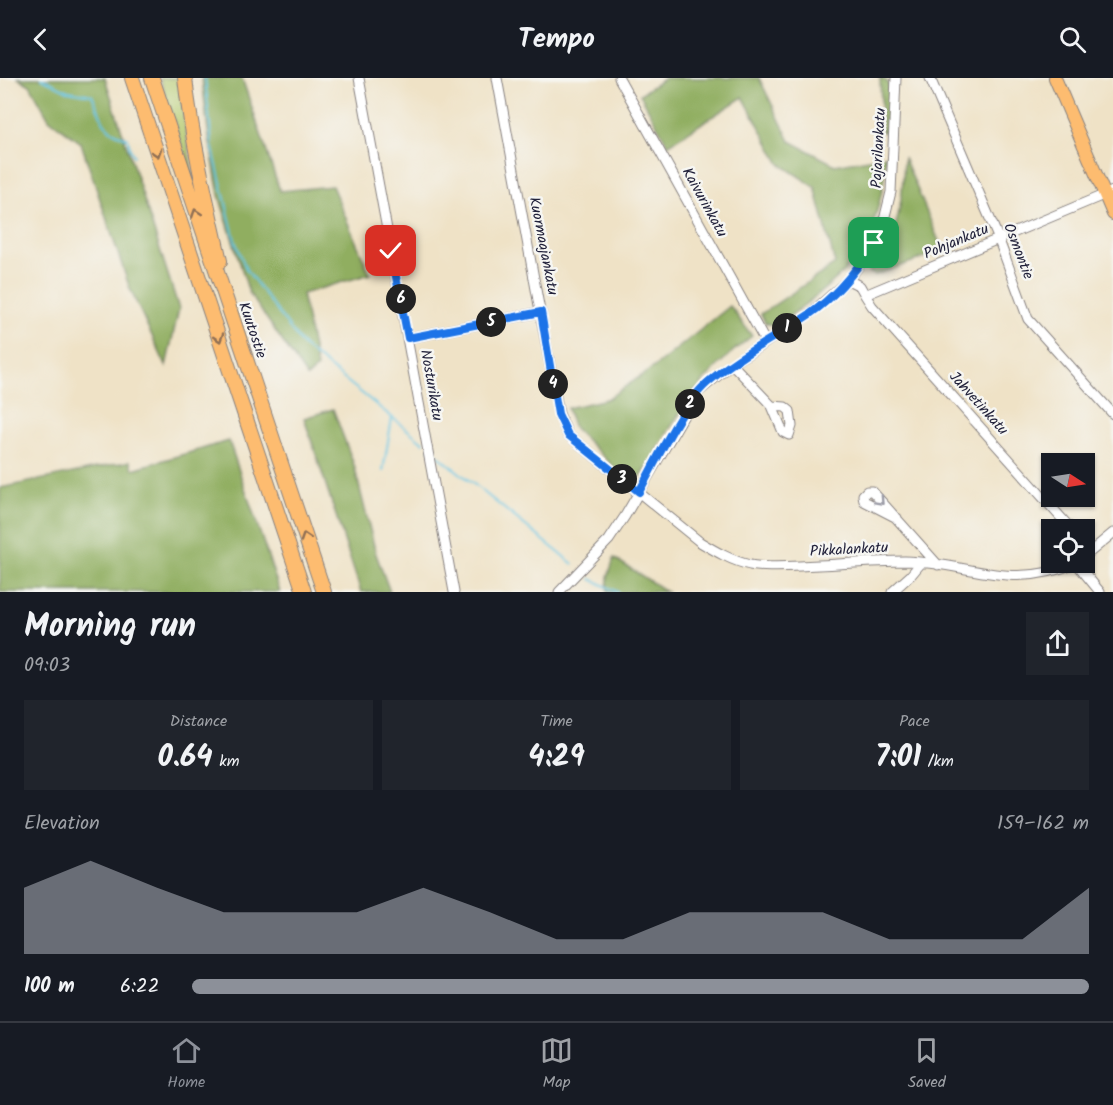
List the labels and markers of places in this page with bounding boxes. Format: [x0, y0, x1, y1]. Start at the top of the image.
pin [848, 217, 899, 268]
pin [365, 225, 416, 276]
pin: 6 [386, 284, 416, 314]
pin: 5 [476, 307, 506, 337]
pin: 1 [772, 313, 802, 343]
pin: 4 [538, 369, 568, 399]
pin: 2 [675, 389, 705, 419]
pin: 3 [607, 464, 637, 494]

